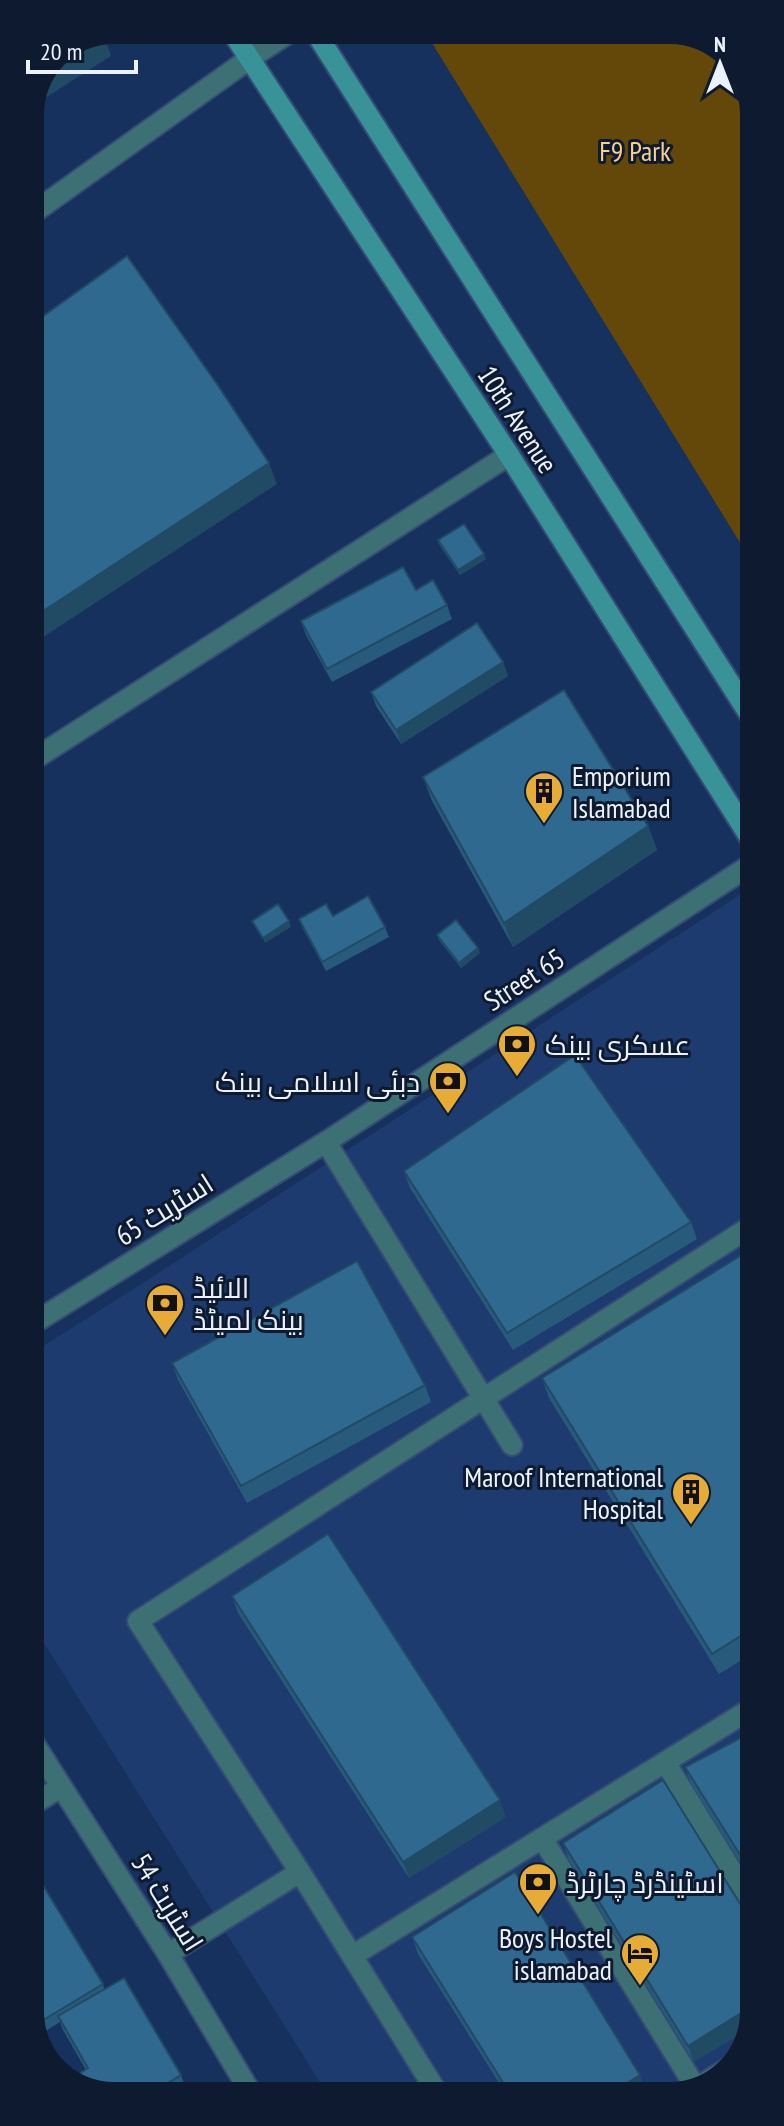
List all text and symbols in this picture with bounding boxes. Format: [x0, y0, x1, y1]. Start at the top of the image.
scale bar [28, 24, 136, 74]
north arrow [680, 24, 760, 104]
text: N [714, 30, 726, 58]
text: 20 m [40, 36, 82, 67]
park label: F9 Park [599, 132, 671, 169]
street label: 10th Avenue [469, 358, 567, 480]
place label: Emporium Islamabad [572, 757, 671, 826]
building icon: Emporium Islamabad [523, 770, 565, 825]
street label: Street 65 [477, 939, 571, 1019]
bank icon: عسکری بینک [496, 1023, 538, 1078]
place label: عسکری بینک [545, 1026, 690, 1063]
bank icon: دبئی اسلامی بینک [427, 1060, 469, 1115]
place label: دبئی اسلامی بینک [215, 1063, 420, 1100]
street label: اسٹریٹ 65 [108, 1164, 220, 1254]
place label: الائیڈ بینک لمیٹڈ [193, 1269, 304, 1338]
bank icon: الائیڈ بینک لمیٹڈ [144, 1282, 186, 1337]
place label: Maroof International Hospital [464, 1458, 663, 1527]
building icon: Maroof International Hospital [670, 1471, 712, 1526]
street label: اسٹریٹ 54 [123, 1846, 213, 1958]
bank icon: اسٹینڈرڈ چارٹرڈ [517, 1861, 559, 1916]
place label: اسٹینڈرڈ چارٹرڈ [566, 1864, 724, 1902]
place label: Boys Hostel islamabad [499, 1919, 612, 1988]
hotel icon: Boys Hostel islamabad [619, 1932, 661, 1987]

